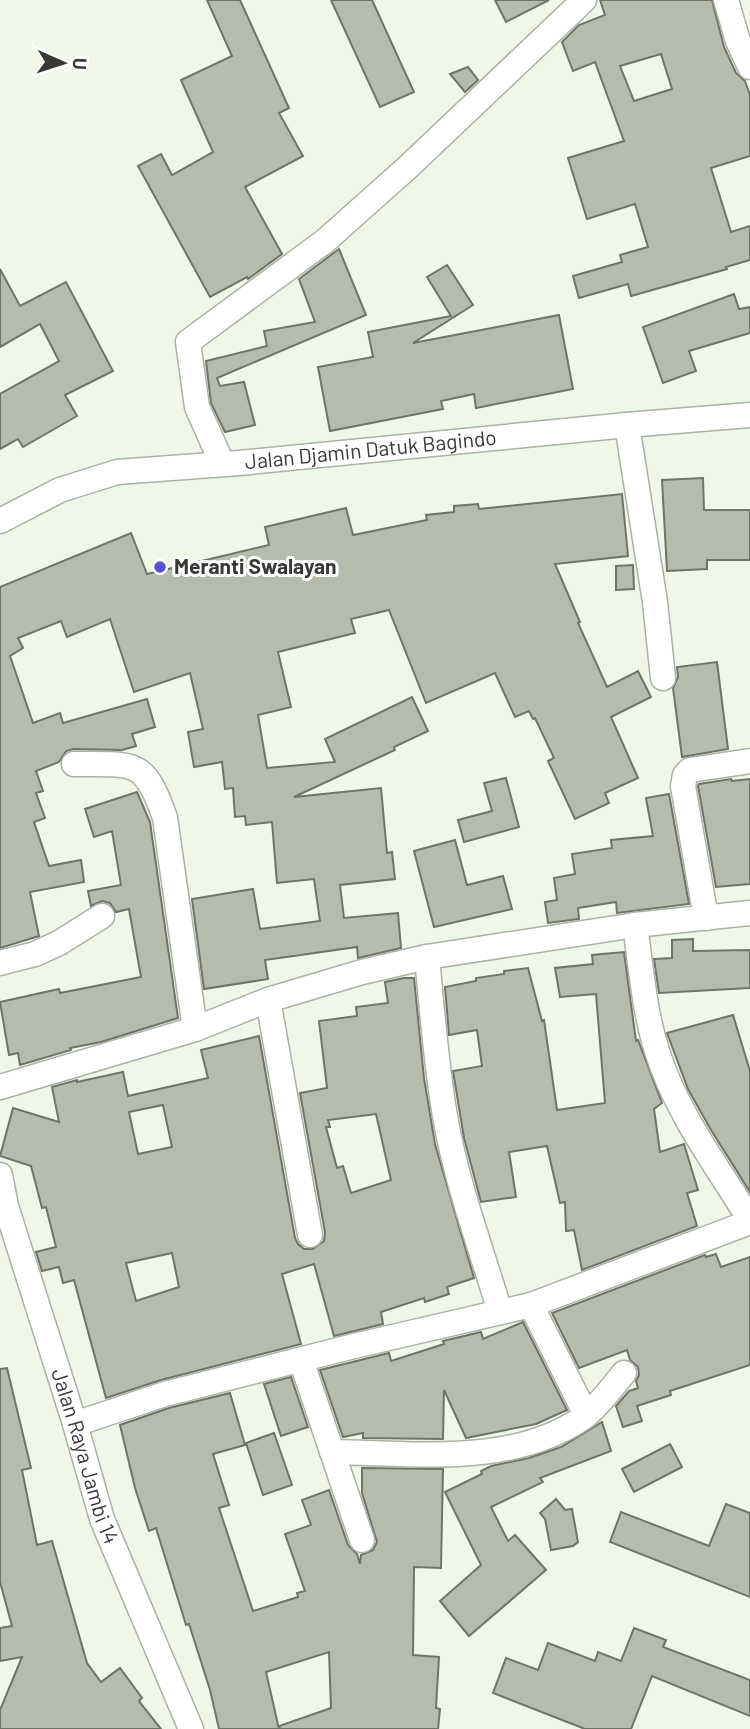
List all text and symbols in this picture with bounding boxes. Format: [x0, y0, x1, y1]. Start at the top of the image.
north arrow [28, 28, 98, 98]
text: U [69, 57, 92, 70]
street label: Jalan Djamin Datuk Bagindo [244, 424, 498, 473]
place label: Meranti Swalayan [174, 553, 336, 578]
marker: Meranti Swalayan [152, 559, 168, 575]
street label: Jalan Raya Jambi 14 [47, 1365, 125, 1547]

